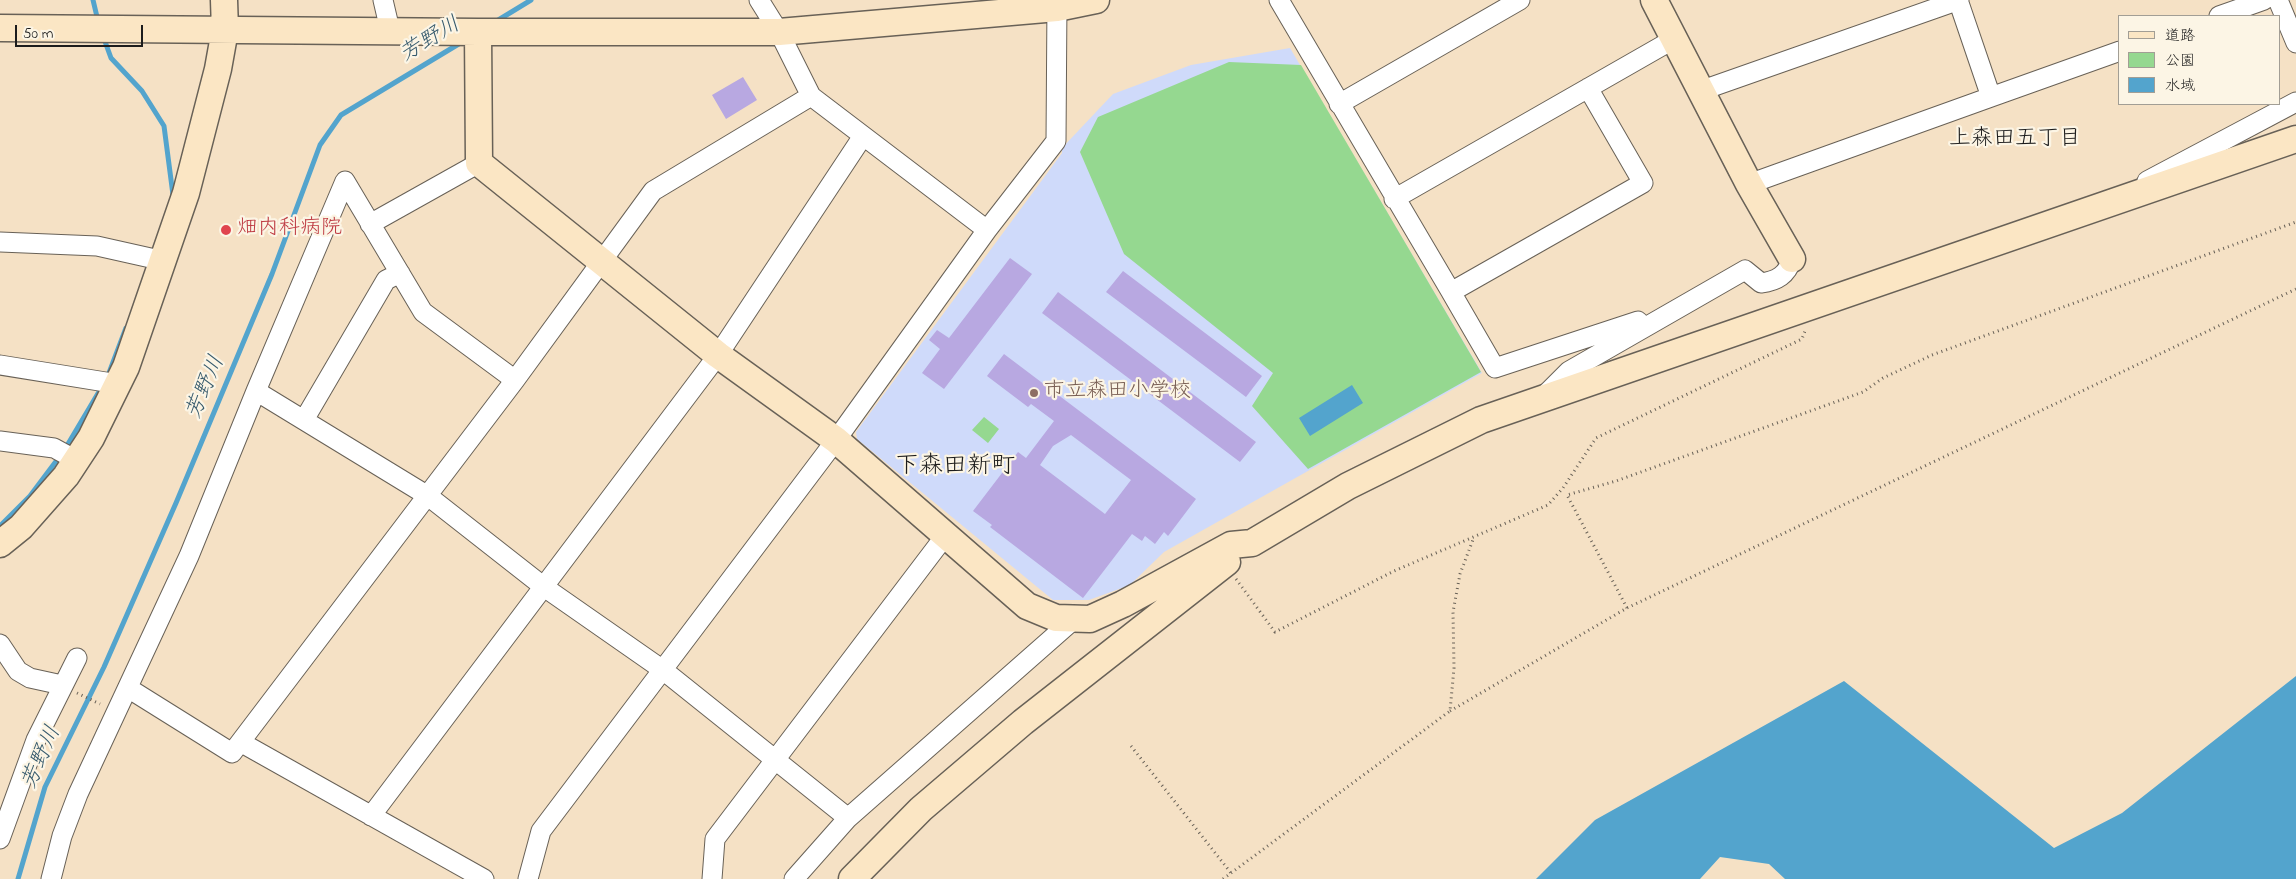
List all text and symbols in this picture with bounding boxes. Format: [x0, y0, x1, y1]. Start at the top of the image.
water label: 芳野川 [396, 13, 466, 69]
scale bar [18, 15, 145, 47]
legend [2118, 15, 2281, 105]
text: 50 m [23, 23, 53, 45]
text: 道路 [2165, 25, 2195, 47]
text: 公園 [2165, 50, 2195, 72]
text: 水域 [2165, 75, 2195, 97]
district label: 上森田五丁目 [1949, 127, 2081, 153]
place label: 畑内科病院 [237, 217, 342, 243]
marker: 畑内科病院 [219, 223, 233, 237]
water label: 芳野川 [182, 352, 232, 424]
place label: 市立森田小学校 [1044, 380, 1191, 406]
marker: 市立森田小学校 [1028, 387, 1040, 399]
district label: 下森田新町 [895, 454, 1015, 482]
water label: 芳野川 [18, 722, 68, 794]

